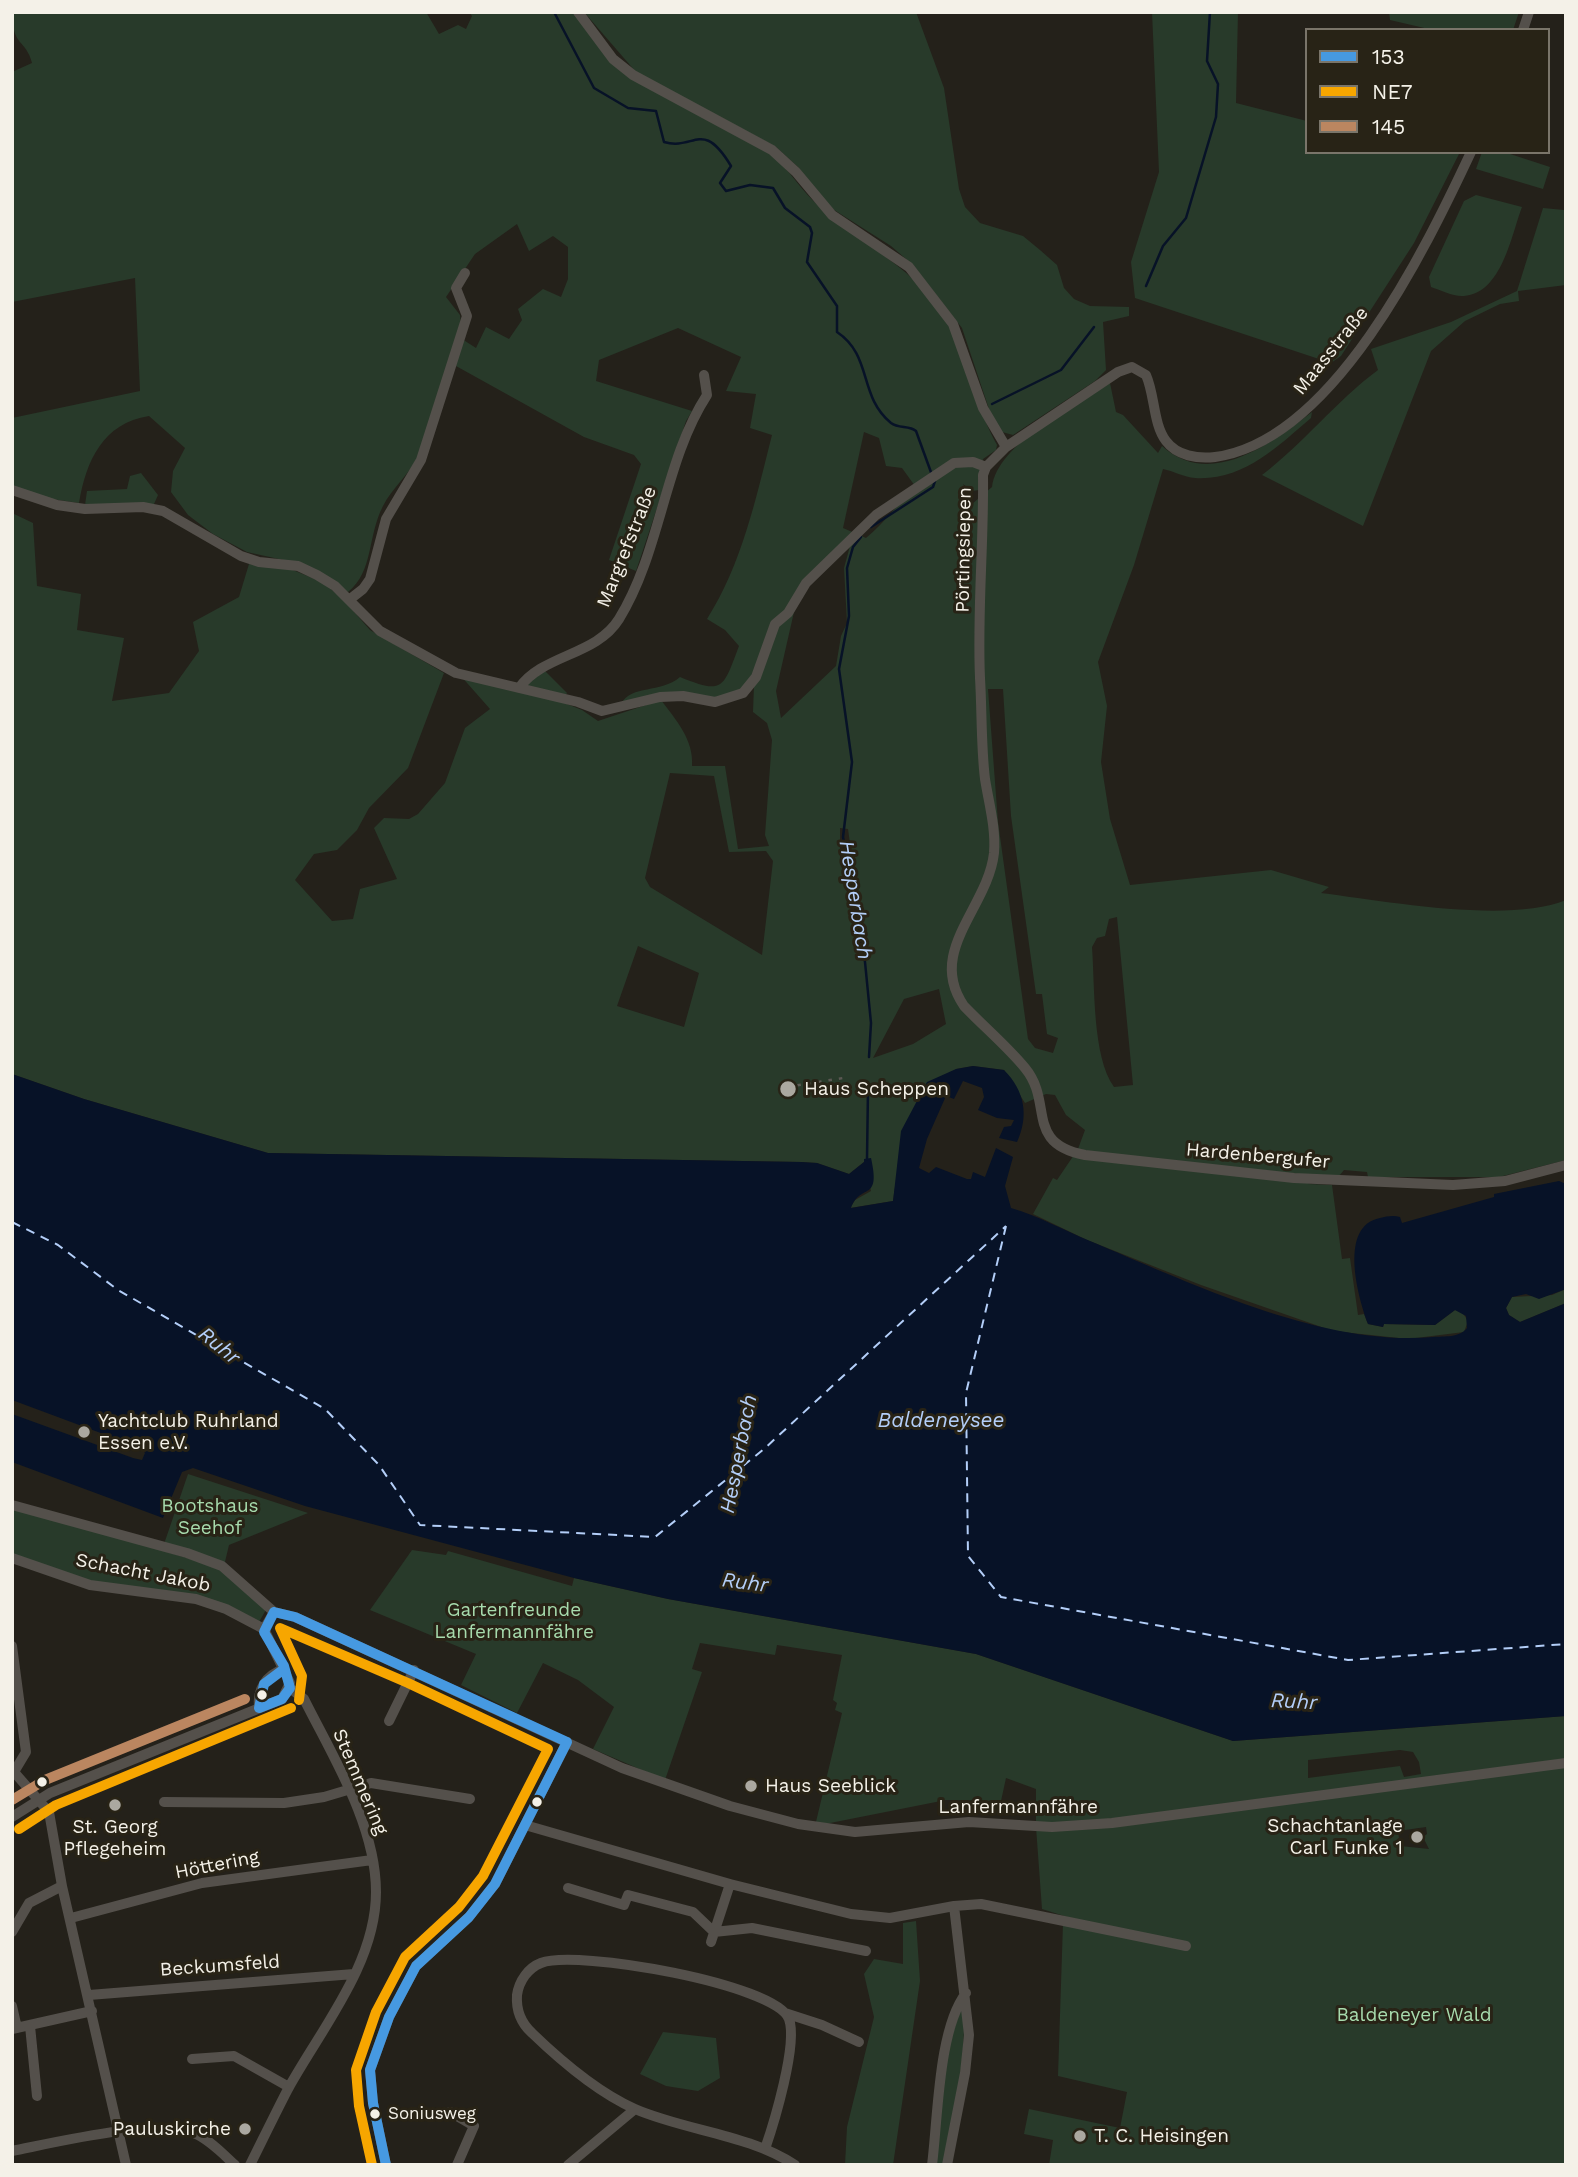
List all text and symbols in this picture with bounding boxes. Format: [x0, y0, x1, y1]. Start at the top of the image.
legend [1305, 28, 1550, 154]
text: 153 [1372, 44, 1405, 69]
text: NE7 [1372, 79, 1413, 104]
text: 145 [1372, 114, 1405, 139]
street label: Maasstraße [1289, 302, 1373, 400]
street label: Margrefstraße [592, 483, 662, 611]
street label: Pörtingsiepen [952, 487, 976, 613]
water label: Hesperbach [833, 839, 877, 961]
place label: Haus Scheppen [804, 1078, 949, 1100]
marker: Haus Scheppen [778, 1079, 798, 1099]
street label: Hardenbergufer [1185, 1138, 1331, 1174]
water label: Ruhr [193, 1322, 245, 1370]
water label: Hesperbach [715, 1392, 763, 1516]
water label: Baldeneysee [878, 1408, 1004, 1434]
place label: Yachtclub Ruhrland Essen e.V. [98, 1410, 279, 1454]
marker: Yachtclub Ruhrland Essen e.V. [76, 1424, 92, 1440]
park label: Bootshaus Seehof [161, 1495, 259, 1539]
street label: Schacht Jakob [74, 1549, 212, 1597]
water label: Ruhr [720, 1568, 770, 1598]
park label: Gartenfreunde Lanfermannfähre [434, 1599, 594, 1643]
unlabelled marker [255, 1688, 269, 1702]
water label: Ruhr [1270, 1688, 1318, 1716]
street label: Stemmering [327, 1726, 393, 1838]
unlabelled marker [35, 1775, 49, 1789]
place label: Haus Seeblick [765, 1775, 896, 1797]
marker: Haus Seeblick [743, 1778, 759, 1794]
unlabelled marker [530, 1795, 544, 1809]
street label: Lanfermannfähre [938, 1796, 1098, 1818]
marker: St. Georg Pflegeheim [107, 1797, 123, 1813]
place label: Schachtanlage Carl Funke 1 [1267, 1815, 1403, 1859]
place label: St. Georg Pflegeheim [64, 1816, 166, 1860]
marker: Schachtanlage Carl Funke 1 [1409, 1829, 1425, 1845]
street label: Höttering [173, 1846, 261, 1884]
street label: Beckumsfeld [159, 1950, 281, 1982]
park label: Baldeneyer Wald [1336, 2004, 1492, 2026]
place label: Soniusweg [388, 2104, 476, 2124]
marker: Soniusweg [368, 2107, 382, 2121]
place label: Pauluskirche [113, 2118, 231, 2140]
marker: Pauluskirche [237, 2121, 253, 2137]
place label: T. C. Heisingen [1094, 2125, 1229, 2147]
marker: T. C. Heisingen [1072, 2128, 1088, 2144]

